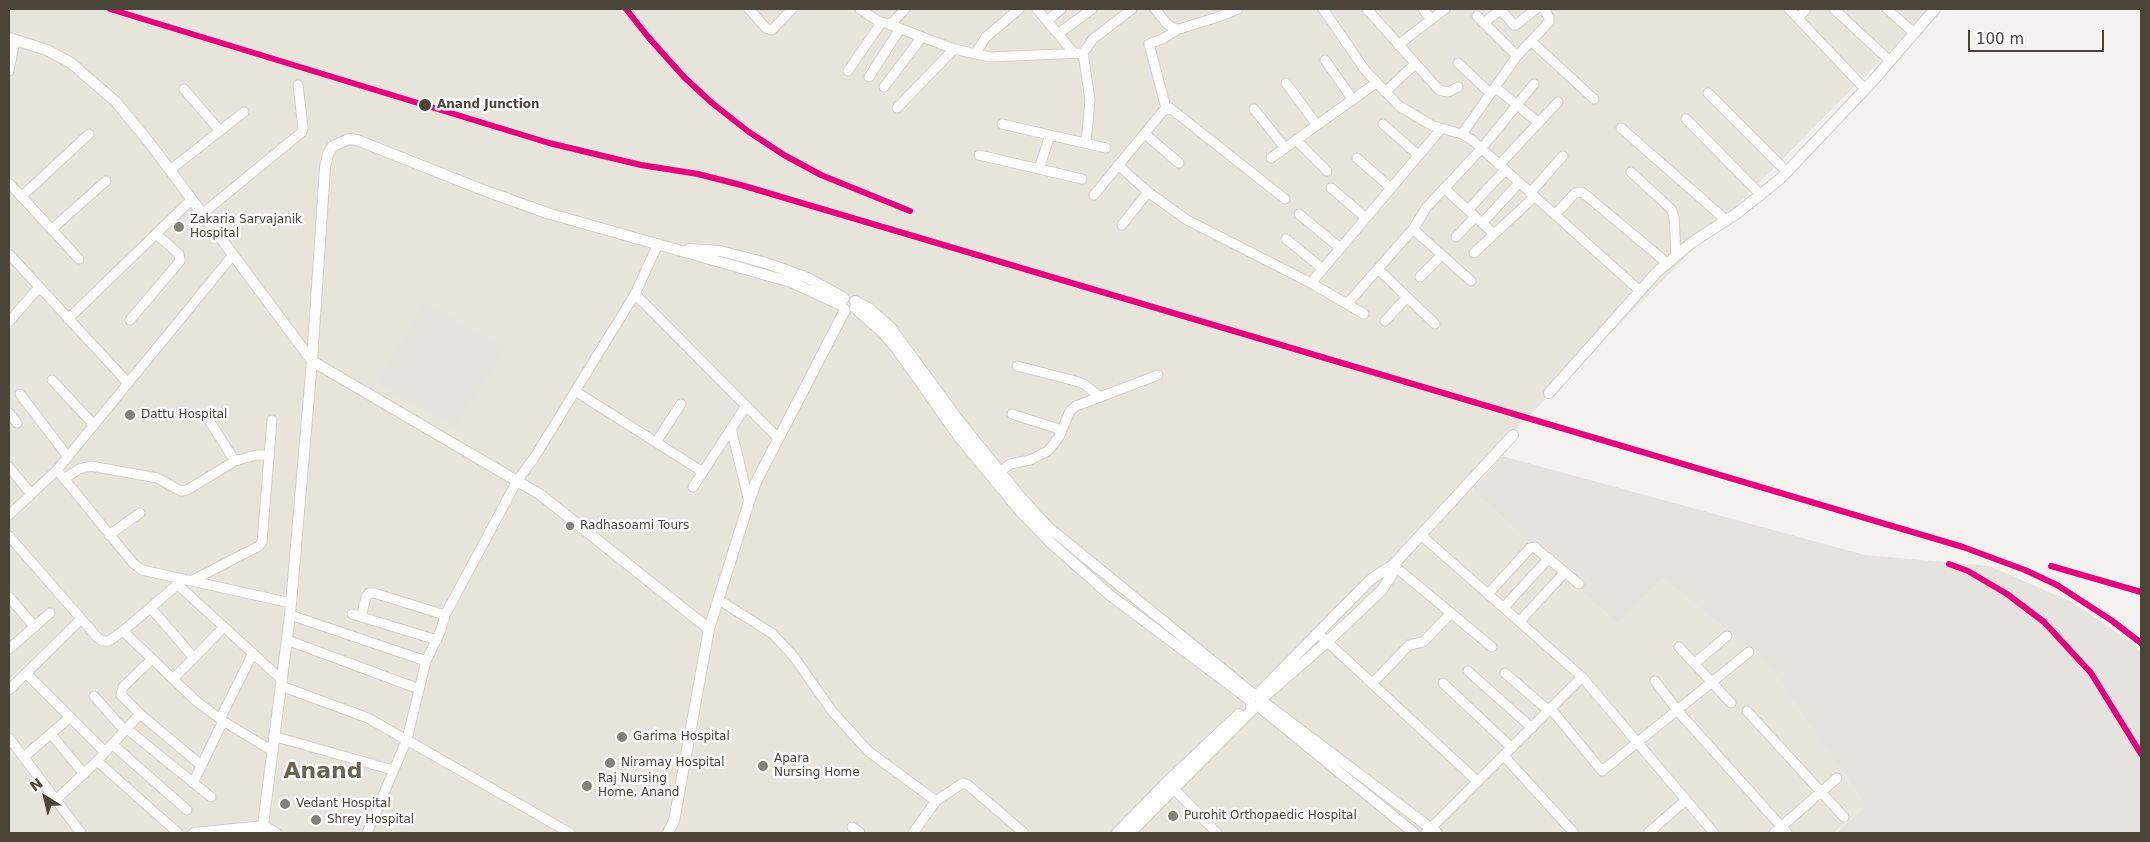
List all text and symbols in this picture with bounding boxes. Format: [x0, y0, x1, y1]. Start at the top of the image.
scale bar [1970, 20, 2106, 52]
text: 100 m [1976, 30, 2024, 48]
marker: Anand Junction [417, 97, 433, 113]
place label: Anand Junction [437, 98, 540, 112]
place label: Zakaria Sarvajanik Hospital [190, 213, 302, 241]
marker: Zakaria Sarvajanik Hospital [172, 220, 186, 234]
marker: Dattu Hospital [123, 408, 137, 422]
place label: Dattu Hospital [141, 408, 227, 422]
place label: Radhasoami Tours [580, 519, 689, 533]
marker: Radhasoami Tours [564, 520, 576, 532]
marker: Garima Hospital [615, 730, 629, 744]
place label: Garima Hospital [633, 730, 730, 744]
place label: Apara Nursing Home [774, 752, 860, 780]
marker: Niramay Hospital [603, 756, 617, 770]
place label: Niramay Hospital [621, 756, 725, 770]
district label: Anand [284, 759, 362, 785]
marker: Apara Nursing Home [756, 759, 770, 773]
north arrow [20, 772, 70, 822]
place label: Raj Nursing Home, Anand [598, 772, 679, 800]
text: N [27, 775, 46, 795]
marker: Raj Nursing Home, Anand [580, 779, 594, 793]
marker: Vedant Hospital [278, 797, 292, 811]
place label: Vedant Hospital [296, 797, 391, 811]
marker: Purohit Orthopaedic Hospital [1166, 809, 1180, 823]
place label: Purohit Orthopaedic Hospital [1184, 809, 1357, 823]
marker: Shrey Hospital [309, 813, 323, 827]
place label: Shrey Hospital [327, 813, 414, 827]

